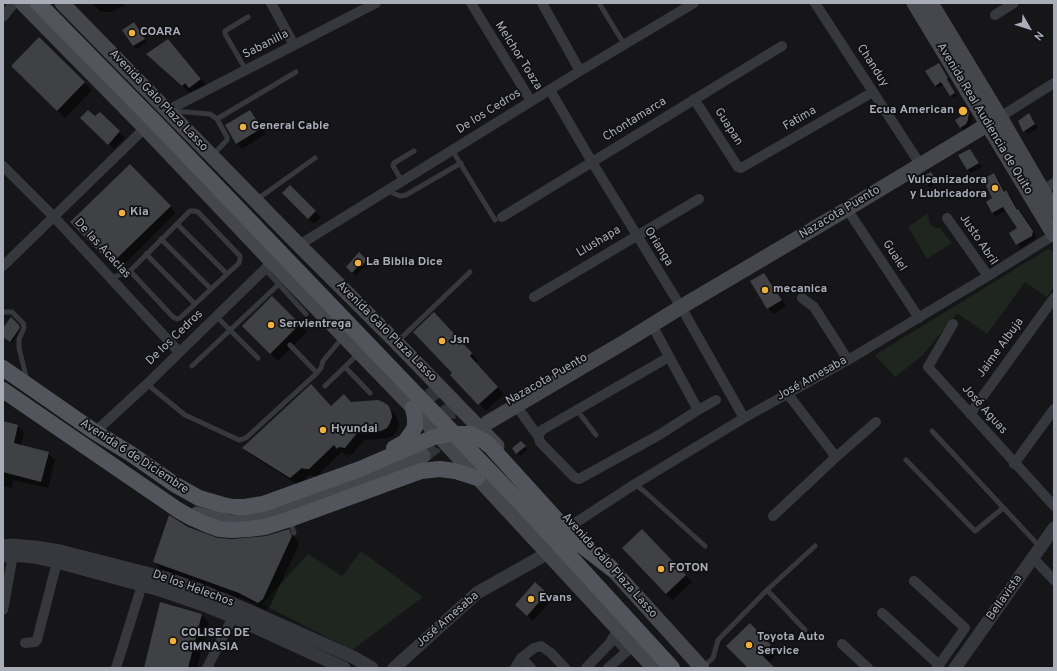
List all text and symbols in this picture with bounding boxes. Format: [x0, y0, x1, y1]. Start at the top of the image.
north arrow [1009, 8, 1049, 48]
street label: Melchor Toaza [491, 19, 545, 93]
place label: COARA [140, 26, 181, 40]
street label: Sabanilla [241, 27, 291, 63]
marker: COARA [127, 28, 137, 38]
text: N [1030, 28, 1046, 43]
street label: Avenida Real Audiencia de Quito [933, 41, 1035, 197]
street label: Chanduy [853, 42, 891, 90]
street label: Avenida Galo Plaza Lasso [106, 47, 210, 155]
street label: De los Cedros [454, 86, 524, 138]
street label: Chontamarca [601, 95, 669, 145]
street label: Fatima [781, 104, 819, 134]
place label: Ecua American [869, 104, 954, 118]
marker: Ecua American [957, 105, 969, 117]
street label: Guapan [711, 106, 745, 148]
place label: General Cable [251, 120, 329, 134]
marker: General Cable [238, 122, 248, 132]
place label: Vulcanizadora y Lubricadora [907, 174, 987, 202]
street label: Nazacota Puento [797, 183, 883, 243]
marker: Vulcanizadora y Lubricadora [990, 183, 1000, 193]
place label: Kia [130, 206, 149, 220]
marker: Kia [117, 208, 127, 218]
street label: Justo Abril [956, 212, 1000, 268]
street label: De las Acacias [71, 216, 133, 282]
street label: Llushapa [574, 223, 624, 261]
street label: Orianga [640, 225, 676, 269]
street label: Gualel [879, 238, 909, 274]
place label: La Biblia Dice [366, 256, 443, 270]
marker: La Biblia Dice [353, 258, 363, 268]
street label: Avenida Galo Plaza Lasso [333, 279, 439, 385]
place label: mecanica [773, 283, 827, 297]
marker: mecanica [760, 285, 770, 295]
street label: De los Cedros [144, 307, 206, 369]
street label: Jaime Albuja [975, 315, 1027, 381]
place label: Servientrega [279, 318, 351, 332]
marker: Servientrega [266, 320, 276, 330]
place label: Jsn [450, 334, 470, 348]
marker: Jsn [437, 336, 447, 346]
street label: Nazacota Puento [504, 351, 590, 409]
street label: José Amesaba [774, 354, 850, 404]
street label: José Aguas [958, 382, 1010, 438]
street label: Avenida 6 de Diciembre [77, 417, 191, 497]
place label: Hyundai [331, 423, 378, 437]
marker: Hyundai [318, 425, 328, 435]
street label: Avenida Galo Plaza Lasso [558, 511, 660, 621]
place label: FOTON [669, 562, 708, 576]
marker: FOTON [656, 564, 666, 574]
street label: De los Helechos [150, 568, 236, 610]
street label: Bellavista [984, 572, 1026, 624]
street label: José Amesaba [414, 589, 482, 651]
place label: Evans [539, 592, 572, 606]
marker: Evans [526, 594, 536, 604]
place label: COLISEO DE GIMNASIA [181, 627, 250, 655]
place label: Toyota Auto Service [757, 631, 825, 659]
marker: COLISEO DE GIMNASIA [168, 636, 178, 646]
marker: Toyota Auto Service [744, 640, 754, 650]

